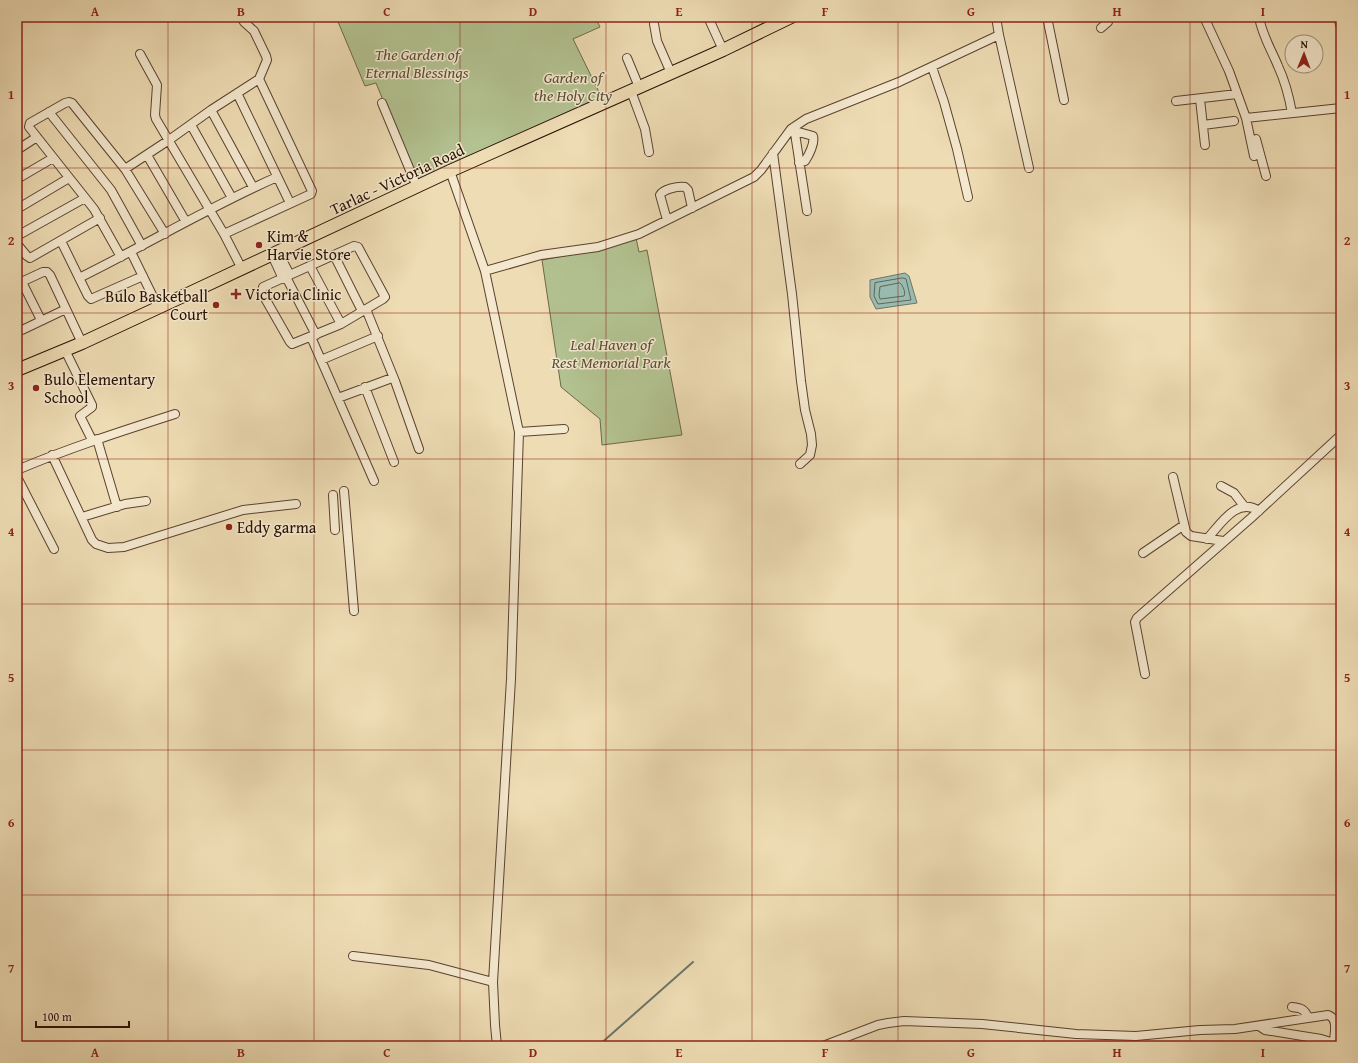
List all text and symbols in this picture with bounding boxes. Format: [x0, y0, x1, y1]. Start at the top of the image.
text: A [91, 2, 100, 21]
text: B [237, 2, 245, 21]
text: C [383, 2, 391, 21]
text: D [529, 2, 537, 21]
text: E [676, 2, 683, 21]
text: F [822, 2, 829, 21]
text: G [967, 2, 975, 21]
text: H [1112, 2, 1122, 21]
text: I [1261, 2, 1265, 21]
north arrow [1284, 34, 1324, 74]
text: N [1300, 36, 1309, 52]
park label: The Garden of Eternal Blessings [365, 42, 469, 84]
park label: Garden of the Holy City [534, 65, 613, 107]
text: 1 [8, 85, 14, 104]
text: 1 [1344, 85, 1350, 104]
street label: Tarlac - Victoria Road [326, 137, 469, 221]
place label: Kim & Harvie Store [267, 224, 351, 266]
text: 2 [8, 231, 15, 250]
text: 2 [1344, 231, 1351, 250]
marker: Kim & Harvie Store [254, 240, 264, 250]
place label: Victoria Clinic [245, 282, 341, 306]
place label: Bulo Basketball Court [105, 284, 209, 326]
marker: Victoria Clinic [230, 288, 242, 300]
marker: Bulo Basketball Court [211, 300, 221, 310]
park label: Leal Haven of Rest Memorial Park [550, 332, 671, 374]
place label: Bulo Elementary School [44, 367, 155, 409]
text: 3 [8, 376, 14, 395]
text: 3 [1344, 376, 1350, 395]
marker: Bulo Elementary School [31, 383, 41, 393]
place label: Eddy garma [237, 515, 317, 539]
text: 4 [8, 522, 15, 541]
marker: Eddy garma [224, 522, 234, 532]
text: 4 [1344, 522, 1351, 541]
text: 5 [8, 668, 15, 687]
text: 5 [1344, 668, 1351, 687]
text: 6 [8, 813, 15, 832]
text: 6 [1344, 813, 1351, 832]
text: 7 [8, 959, 15, 978]
text: 7 [1344, 959, 1351, 978]
scale bar [36, 1003, 129, 1029]
text: 100 m [42, 1008, 72, 1025]
text: A [91, 1043, 100, 1062]
text: B [237, 1043, 245, 1062]
text: C [383, 1043, 391, 1062]
text: D [529, 1043, 537, 1062]
text: E [676, 1043, 683, 1062]
text: F [822, 1043, 829, 1062]
text: G [967, 1043, 975, 1062]
text: H [1112, 1043, 1122, 1062]
text: I [1261, 1043, 1265, 1062]

